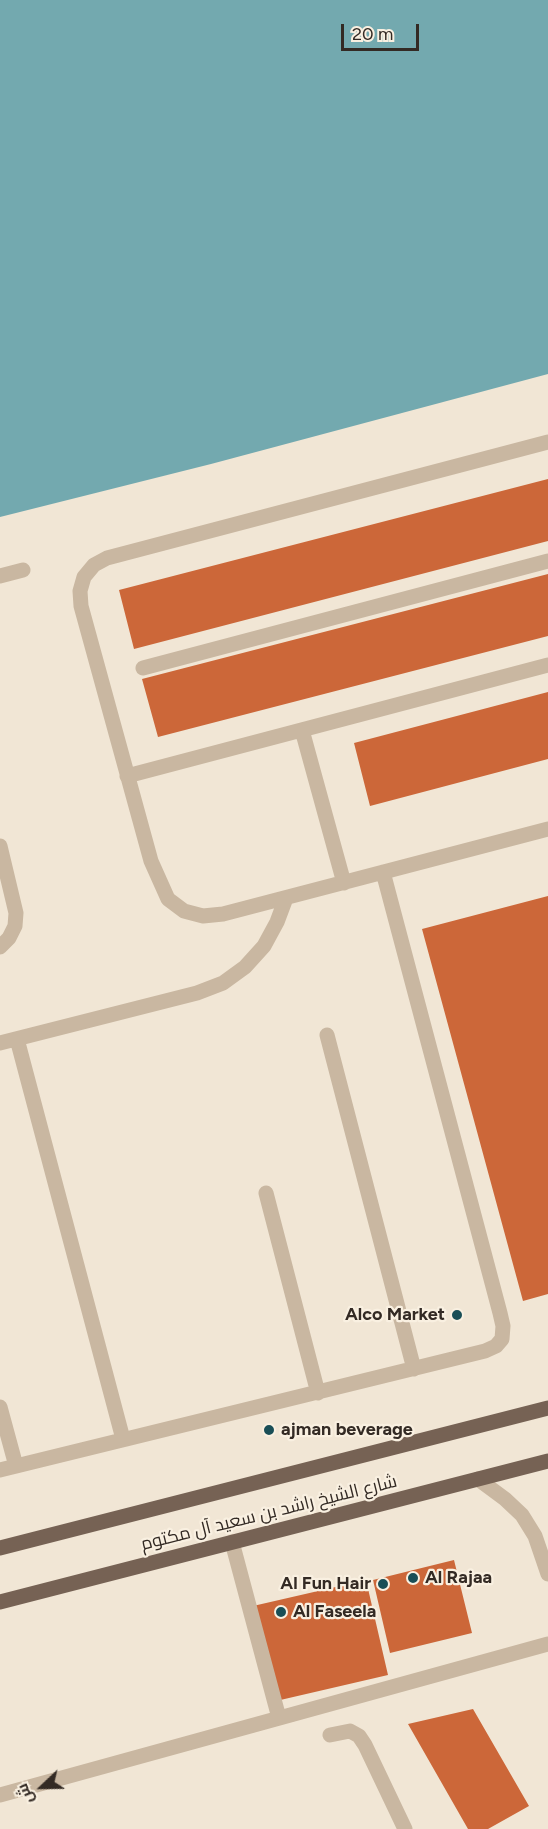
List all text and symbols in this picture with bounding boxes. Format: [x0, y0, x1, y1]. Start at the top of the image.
scale bar [344, 12, 422, 50]
text: 20 m [352, 23, 393, 45]
place label: Alco Market [345, 1304, 445, 1326]
marker: Alco Market [450, 1308, 464, 1322]
place label: ajman beverage [281, 1419, 413, 1441]
marker: ajman beverage [262, 1423, 276, 1437]
street label: شارع الشيخ راشد بن سعيد آل مكتوم [139, 1471, 399, 1555]
place label: Al Rajaa [425, 1567, 492, 1589]
marker: Al Rajaa [406, 1571, 420, 1585]
place label: Al Fun Hair [280, 1573, 371, 1595]
marker: Al Fun Hair [376, 1577, 390, 1591]
place label: Al Faseela [293, 1601, 376, 1623]
marker: Al Faseela [274, 1605, 288, 1619]
north arrow [12, 1757, 72, 1817]
text: ش [12, 1781, 38, 1807]

